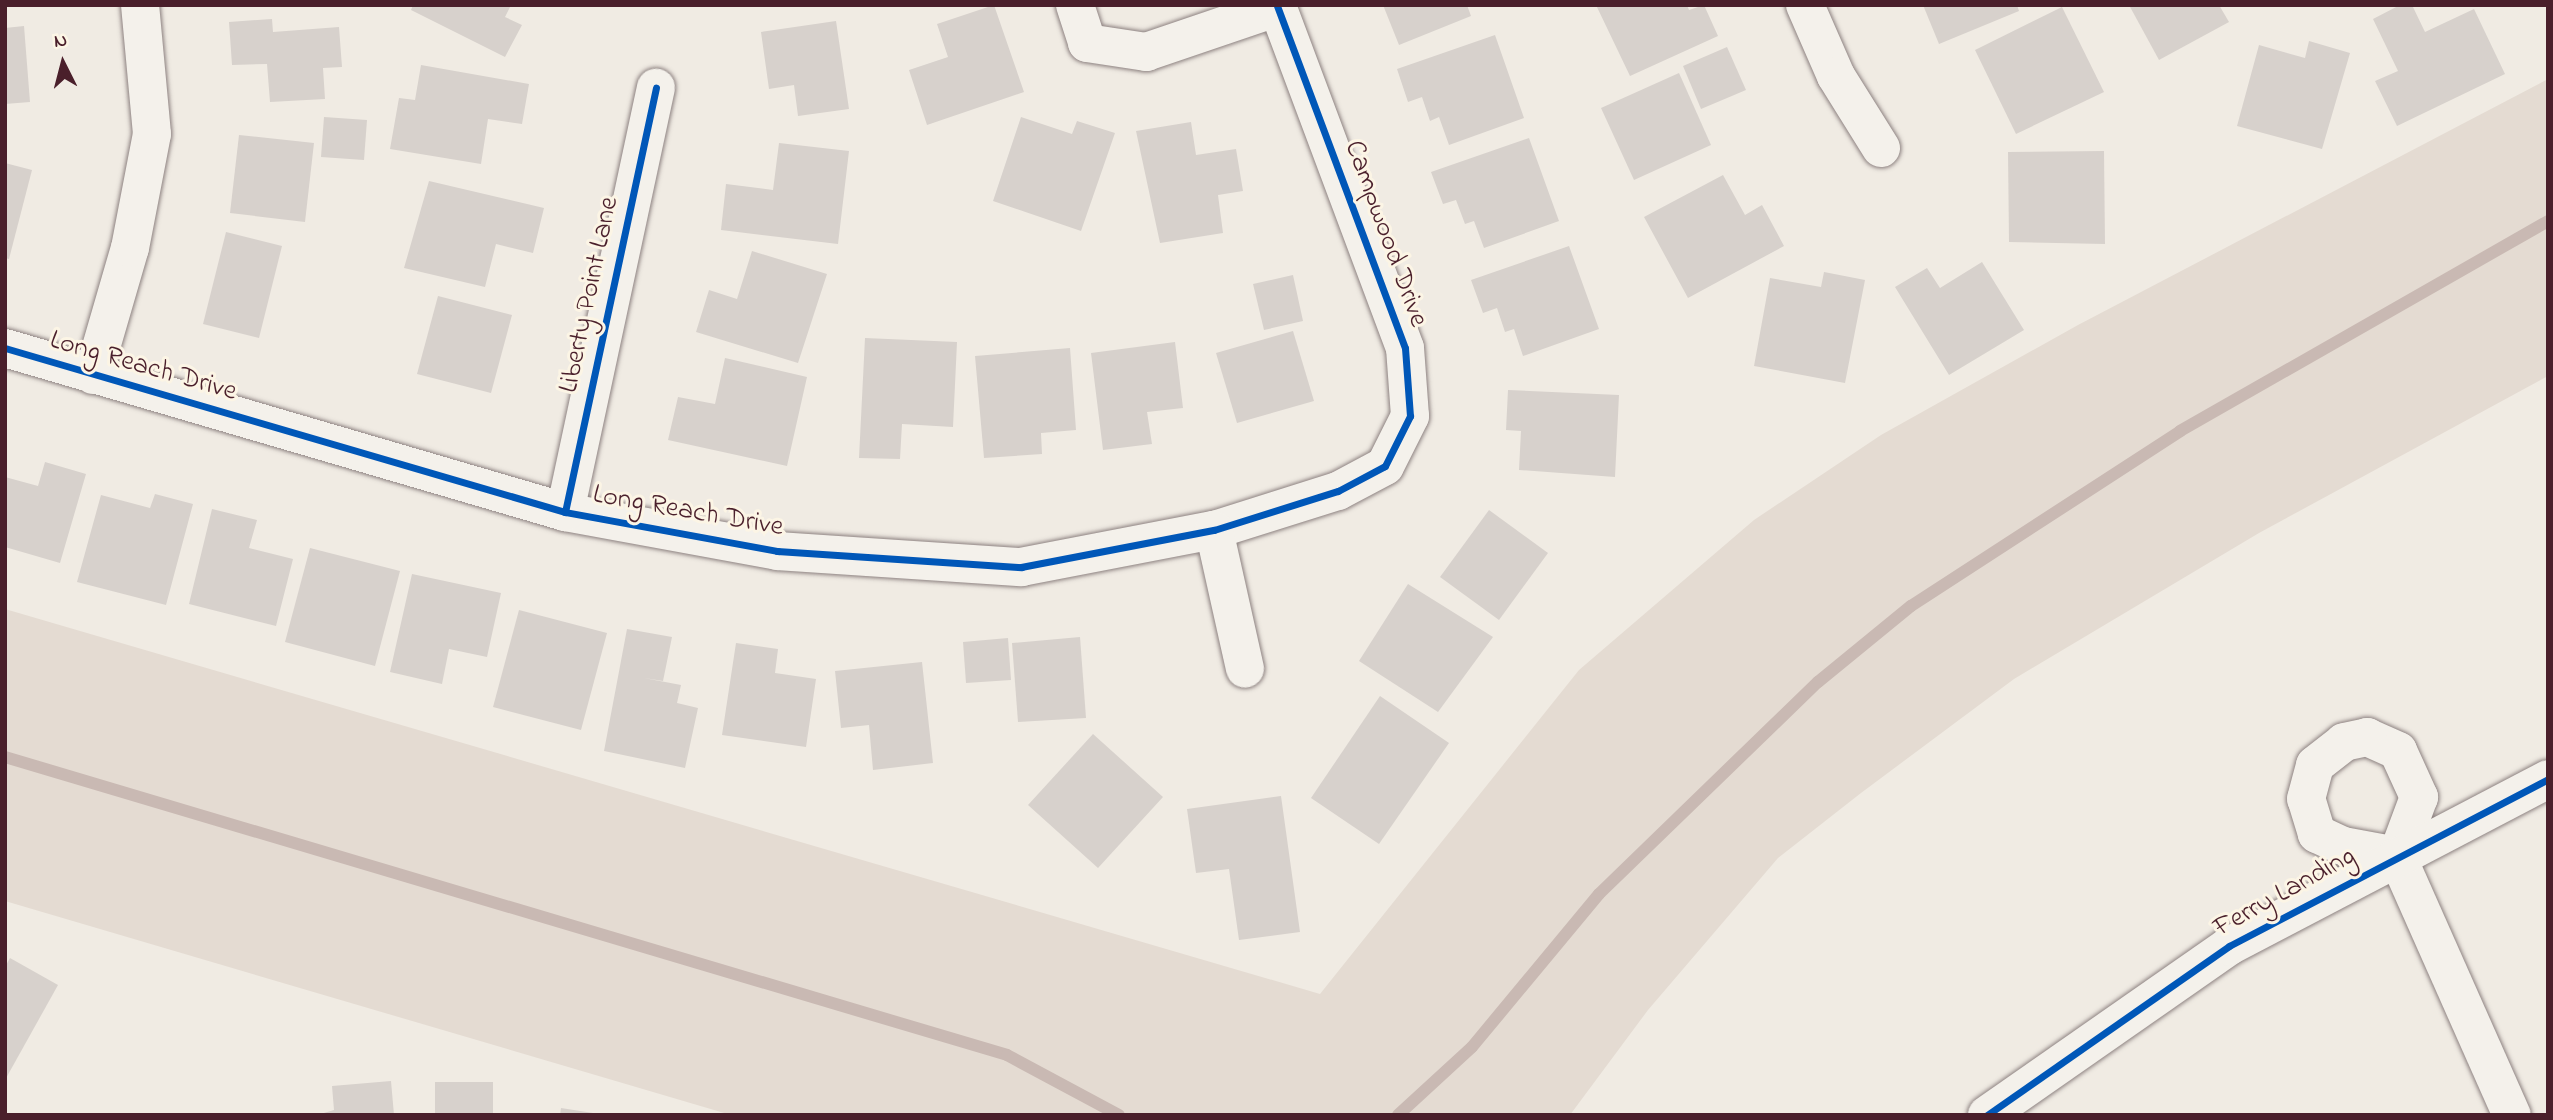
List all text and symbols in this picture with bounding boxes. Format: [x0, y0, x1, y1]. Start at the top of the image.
north arrow [28, 28, 98, 98]
text: N [53, 28, 69, 56]
street label: Campwood Drive [1336, 136, 1434, 332]
street label: Liberty Point Lane [553, 194, 627, 396]
street label: Long Reach Drive [46, 324, 240, 410]
street label: Long Reach Drive [590, 479, 786, 545]
street label: Ferry Landing [2208, 840, 2362, 946]

